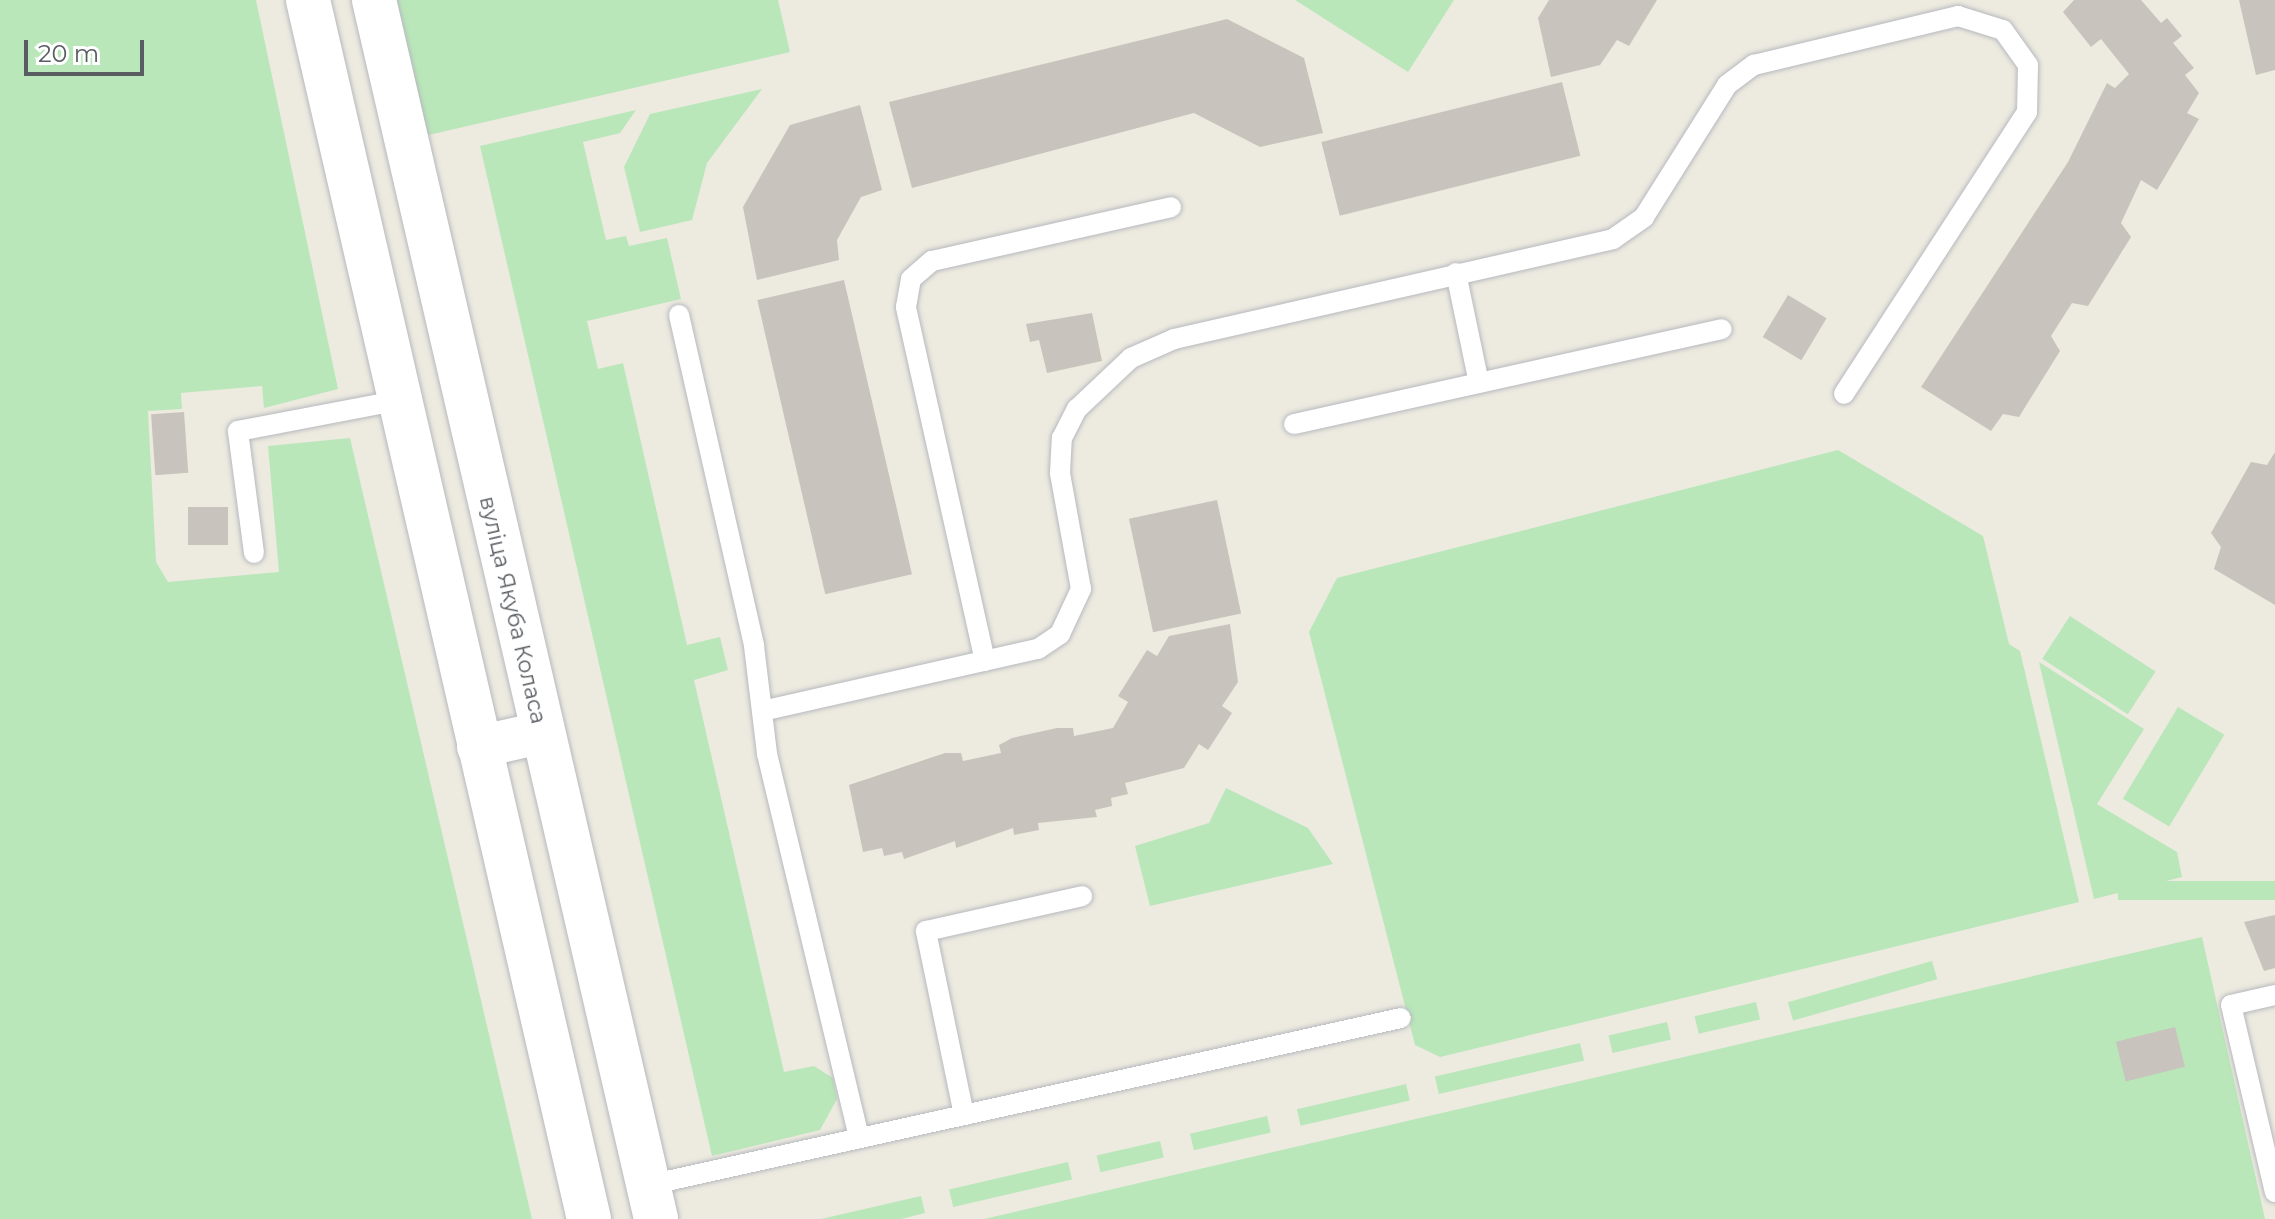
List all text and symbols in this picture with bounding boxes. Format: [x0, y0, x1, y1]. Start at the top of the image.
scale bar [28, 24, 148, 74]
text: 20 m [38, 39, 99, 68]
street label: вуліца Якуба Коласа [474, 494, 552, 726]

